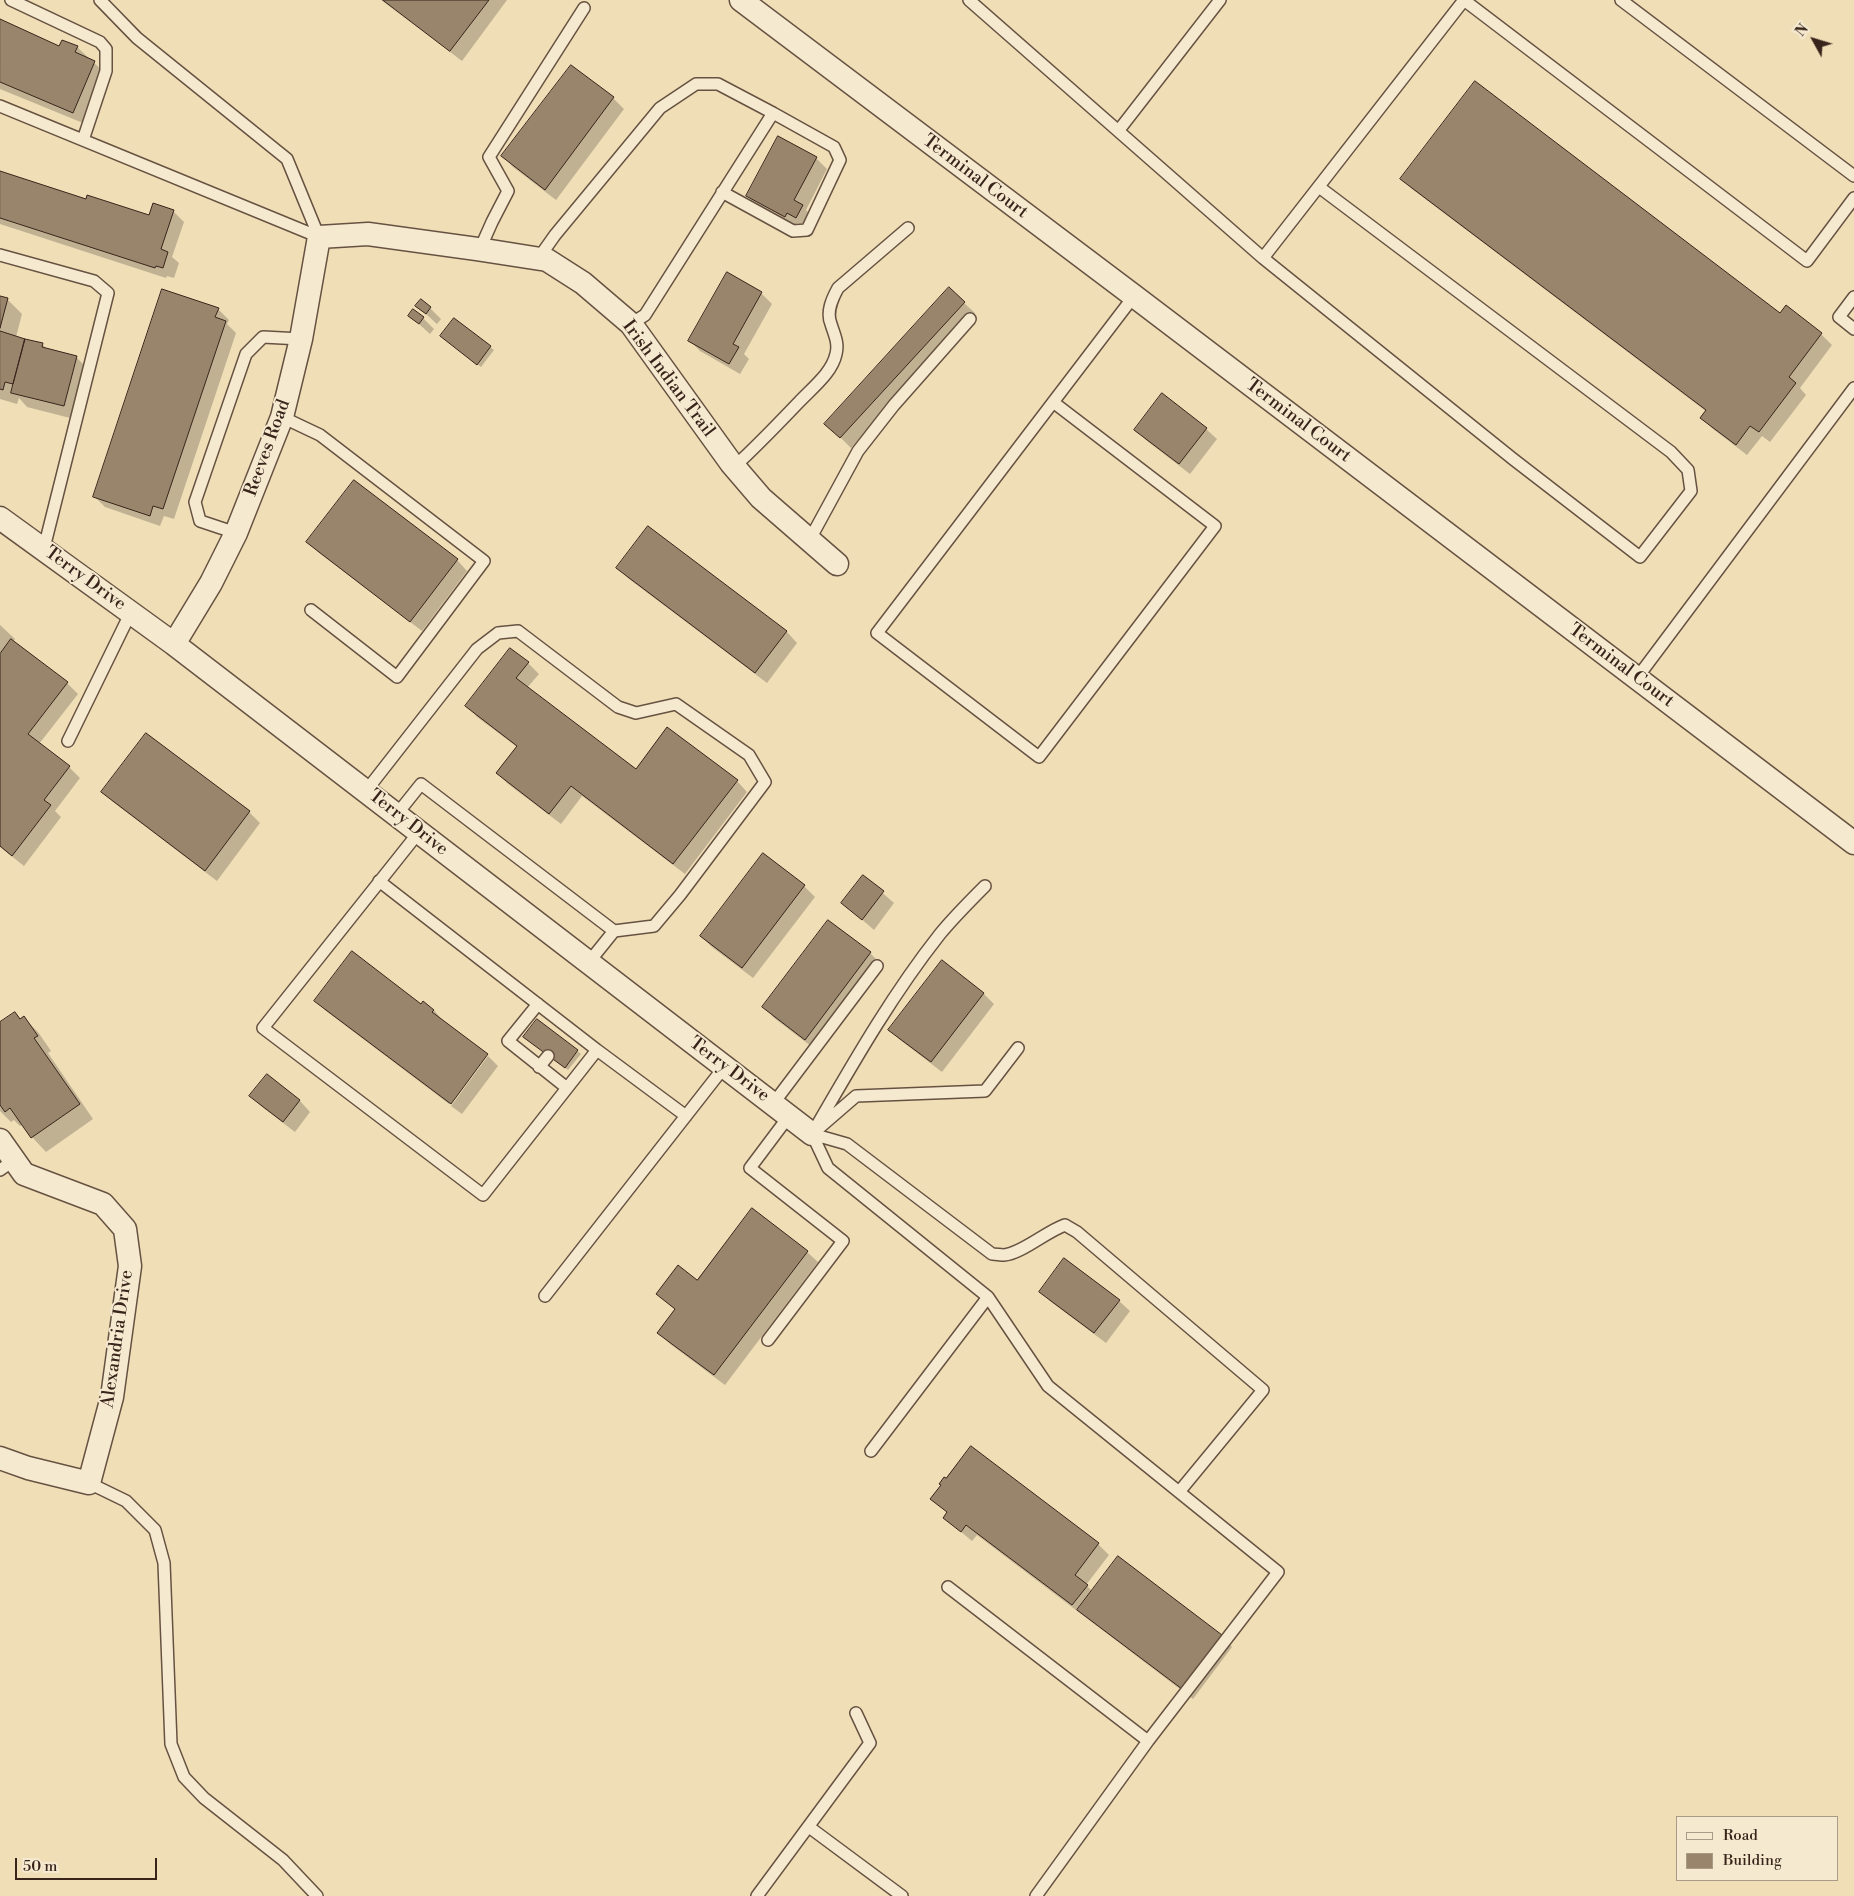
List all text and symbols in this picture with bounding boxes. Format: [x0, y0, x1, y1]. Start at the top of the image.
north arrow [1789, 15, 1839, 65]
text: N [1792, 21, 1813, 41]
street label: Terminal Court [918, 130, 1032, 224]
street label: Irish Indian Trail [617, 316, 719, 442]
street label: Terminal Court [1241, 374, 1355, 468]
street label: Reeves Road [240, 397, 296, 499]
street label: Terry Drive [40, 542, 130, 616]
street label: Terminal Court [1564, 619, 1678, 713]
street label: Terry Drive [364, 785, 452, 861]
street label: Terry Drive [685, 1033, 773, 1107]
street label: Alexandria Drive [98, 1269, 138, 1409]
legend [1676, 1816, 1839, 1881]
text: Road [1723, 1826, 1758, 1845]
scale bar [18, 1848, 160, 1880]
text: Building [1723, 1851, 1782, 1870]
text: 50 m [23, 1857, 57, 1876]

